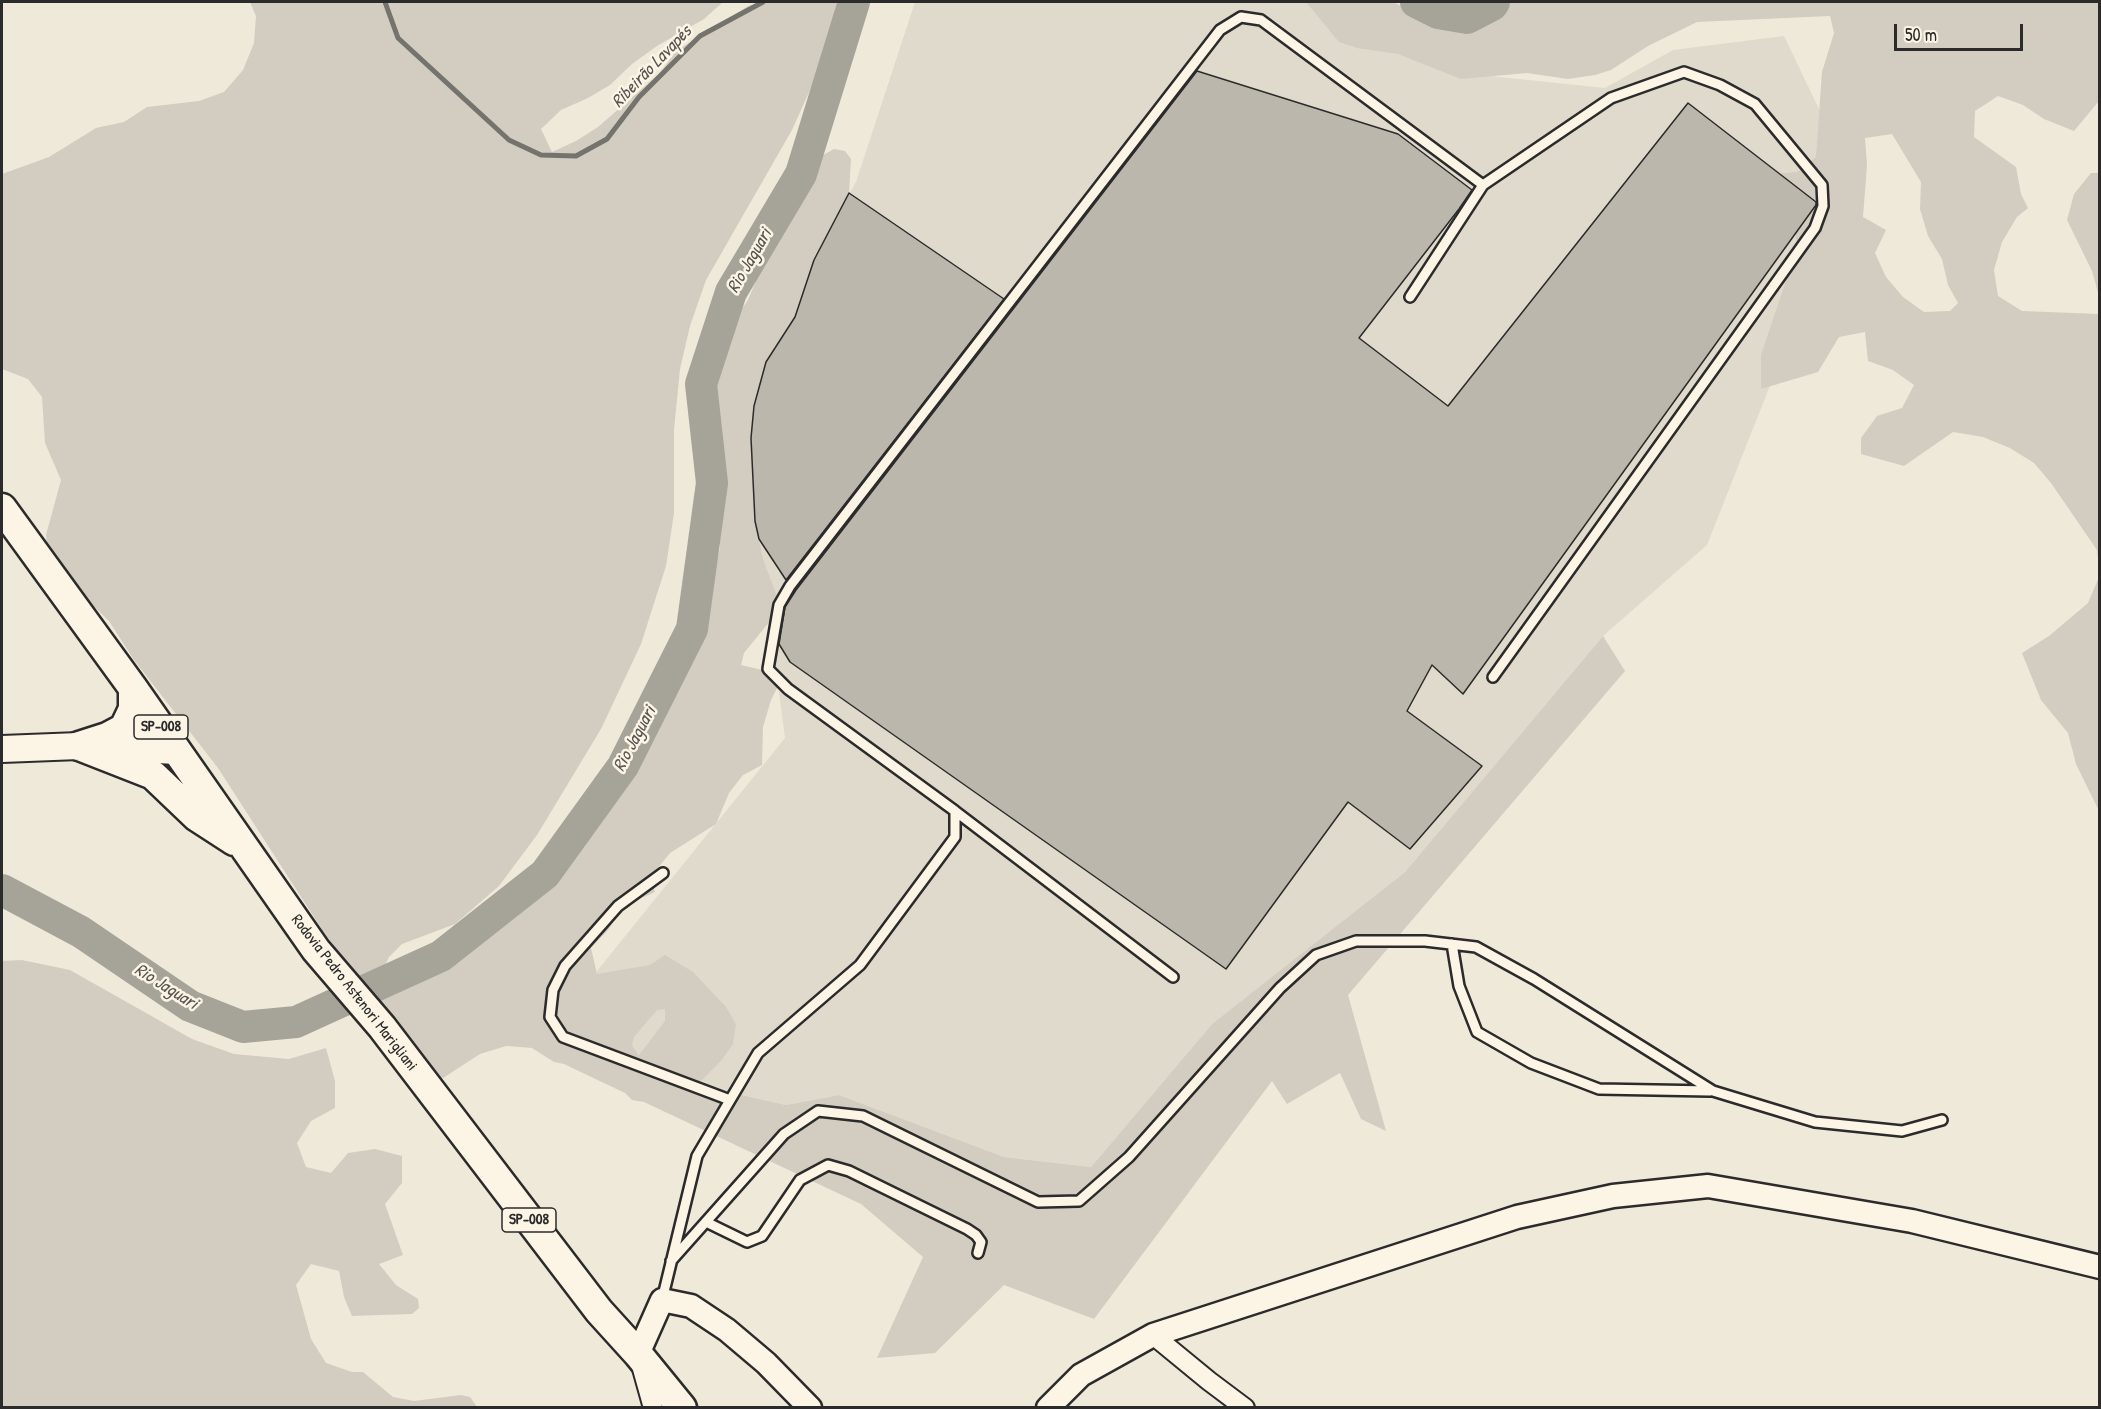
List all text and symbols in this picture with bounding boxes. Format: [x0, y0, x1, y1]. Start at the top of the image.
scale bar [1897, 12, 2026, 50]
water label: Ribeirão Lavapés [607, 21, 697, 113]
text: 50 m [1905, 22, 1937, 47]
water label: Rio Jaguari [723, 225, 777, 297]
water label: Rio Jaguari [609, 703, 661, 775]
road number: SP-008 [134, 715, 188, 739]
street label: Rodovia Pedro Astenori Marigliani [287, 911, 421, 1075]
water label: Rio Jaguari [130, 959, 202, 1015]
road number: SP-008 [502, 1208, 556, 1232]

